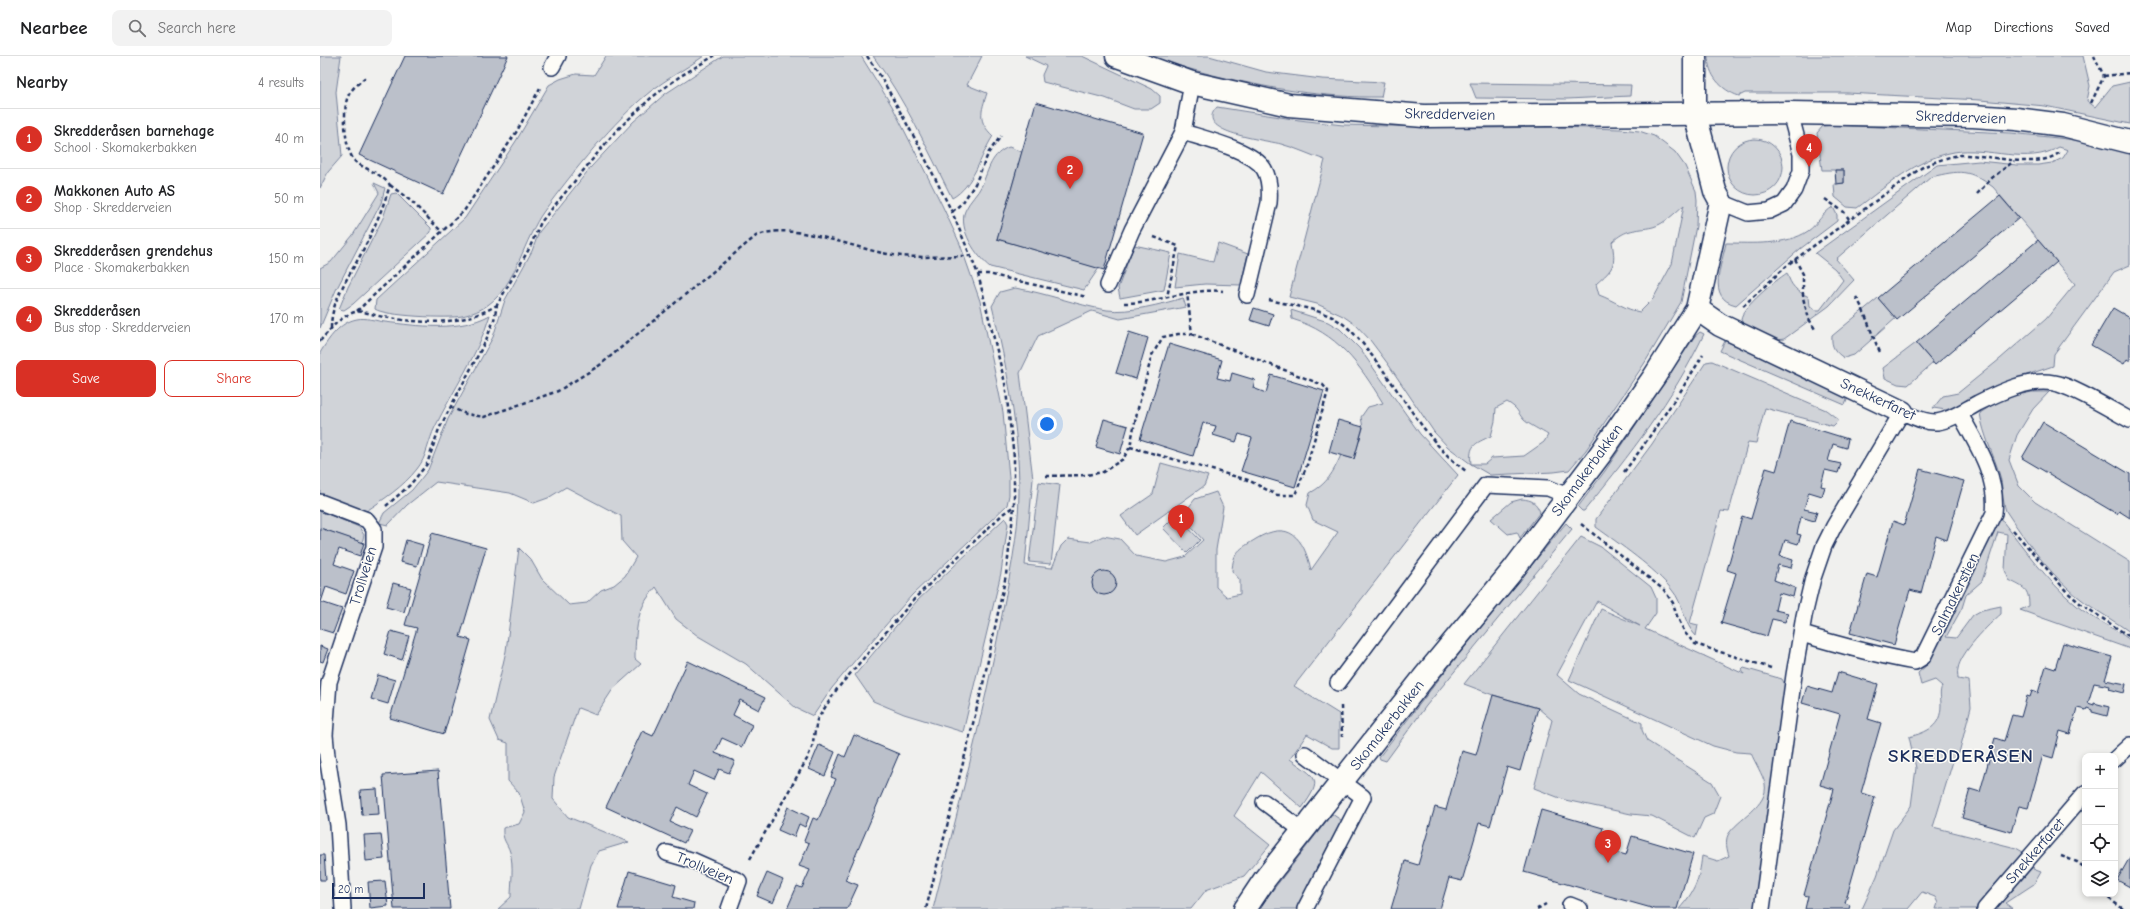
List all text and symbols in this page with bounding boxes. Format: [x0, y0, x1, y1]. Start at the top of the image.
search box [112, 10, 392, 46]
text: Nearbee [20, 17, 88, 39]
icon: search [126, 17, 148, 39]
text: Search here [158, 19, 236, 37]
text: Map [1945, 19, 1972, 36]
text: Directions [1994, 19, 2053, 36]
text: Saved [2075, 19, 2110, 36]
text: Nearby [16, 73, 67, 92]
text: 4 results [258, 75, 304, 90]
street label: Skredderveien [1404, 104, 1496, 124]
street label: Skredderveien [1915, 106, 2007, 128]
text: Skredderåsen barnehage [54, 122, 214, 140]
text: 1 [26, 131, 32, 146]
text: 40 m [275, 131, 304, 146]
pin: 4 [1796, 134, 1822, 167]
text: School · Skomakerbakken [54, 140, 197, 155]
pin: 2 [1057, 156, 1083, 189]
text: Makkonen Auto AS [54, 182, 175, 200]
text: 2 [26, 191, 32, 206]
text: 50 m [274, 191, 304, 206]
text: Shop · Skredderveien [54, 200, 172, 215]
text: Skredderåsen grendehus [54, 242, 213, 260]
text: 3 [26, 251, 32, 266]
text: 150 m [269, 251, 304, 266]
text: Place · Skomakerbakken [54, 260, 190, 275]
text: Skredderåsen [54, 302, 141, 320]
text: 4 [26, 311, 32, 326]
text: 170 m [270, 311, 304, 326]
text: Bus stop · Skredderveien [54, 320, 191, 335]
button: Save [16, 360, 156, 397]
button: Share [164, 360, 304, 397]
street label: Snekkerfaret [1838, 374, 1919, 425]
your location [1037, 414, 1057, 434]
street label: Skomakerbakken [1548, 420, 1626, 520]
pin: 1 [1168, 505, 1194, 538]
street label: Trollveien [346, 544, 380, 608]
street label: Salmakerstien [1927, 550, 1983, 638]
street label: Skomakerbakken [1346, 676, 1428, 774]
district label: SKREDDERÅSEN [1888, 745, 2034, 767]
map controls [2082, 753, 2118, 897]
button: + [2082, 753, 2118, 789]
button: − [2082, 789, 2118, 825]
street label: Snekkerfaret [2002, 814, 2069, 887]
button: locate [2082, 825, 2118, 861]
pin: 3 [1595, 830, 1621, 863]
street label: Trollveien [674, 848, 736, 888]
button: layers [2082, 861, 2118, 897]
scale bar [332, 881, 425, 900]
text: 20 m [338, 883, 363, 896]

